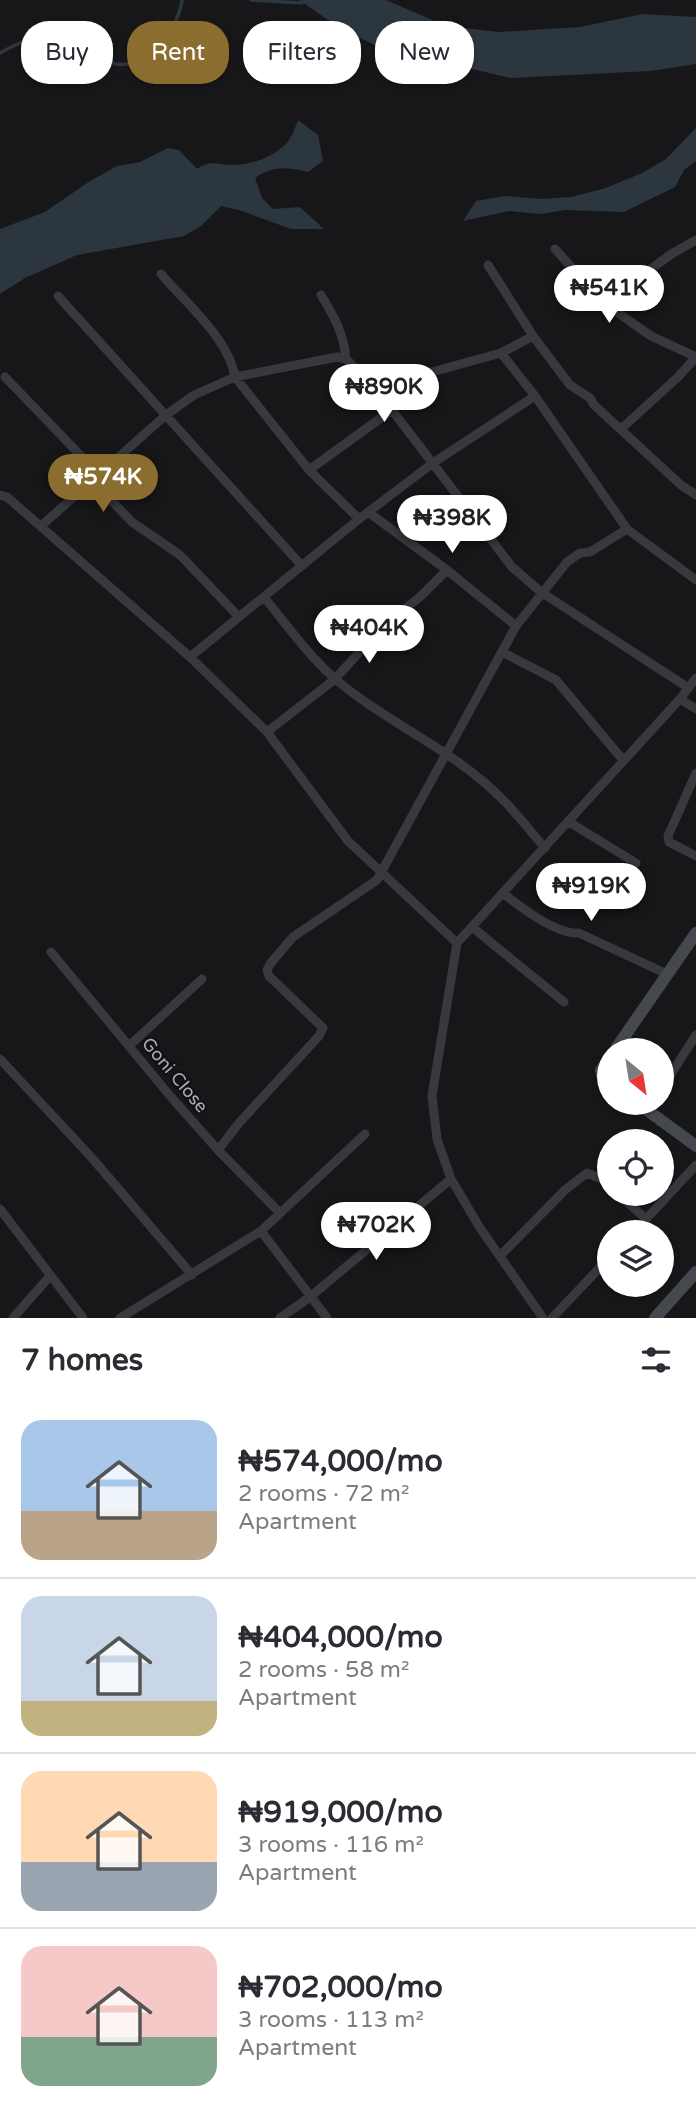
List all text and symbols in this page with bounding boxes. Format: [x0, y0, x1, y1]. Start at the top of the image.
chip: Buy [21, 21, 113, 84]
chip: Rent [127, 21, 229, 84]
chip: Filters [243, 21, 361, 84]
chip: New [375, 21, 474, 84]
pin: ₦541K [560, 266, 658, 325]
text: ₦541K [570, 274, 648, 302]
pin: ₦890K [335, 364, 433, 424]
text: ₦890K [345, 373, 423, 401]
pin: ₦574K [54, 454, 152, 514]
text: ₦574K [64, 463, 142, 491]
pin: ₦398K [403, 496, 501, 555]
text: ₦398K [413, 504, 491, 532]
pin: ₦404K [320, 606, 418, 665]
text: ₦404K [330, 614, 408, 642]
pin: ₦919K [542, 864, 640, 923]
text: ₦919K [552, 872, 630, 900]
street label: Goni Close [137, 1033, 213, 1117]
north arrow [597, 1038, 674, 1115]
map controls [597, 1038, 674, 1297]
button: locate [597, 1129, 674, 1206]
pin: ₦702K [327, 1202, 425, 1262]
text: ₦702K [337, 1211, 415, 1239]
button: layers [597, 1220, 674, 1297]
icon: filters [637, 1341, 675, 1379]
text: 7 homes [21, 1342, 143, 1379]
text: ₦574,000/mo [238, 1443, 443, 1480]
icon: home [77, 1448, 161, 1532]
text: 2 rooms · 72 m² [238, 1480, 409, 1508]
text: Apartment [238, 1508, 357, 1536]
text: ₦404,000/mo [238, 1619, 443, 1656]
icon: home [77, 1624, 161, 1708]
text: 2 rooms · 58 m² [238, 1656, 409, 1684]
text: Apartment [238, 1684, 357, 1712]
text: ₦919,000/mo [238, 1794, 443, 1831]
icon: home [77, 1799, 161, 1883]
text: 3 rooms · 116 m² [238, 1831, 424, 1859]
text: Apartment [238, 1859, 357, 1887]
text: ₦702,000/mo [238, 1969, 443, 2006]
icon: home [77, 1974, 161, 2058]
text: 3 rooms · 113 m² [238, 2006, 424, 2034]
text: Apartment [238, 2034, 357, 2062]

